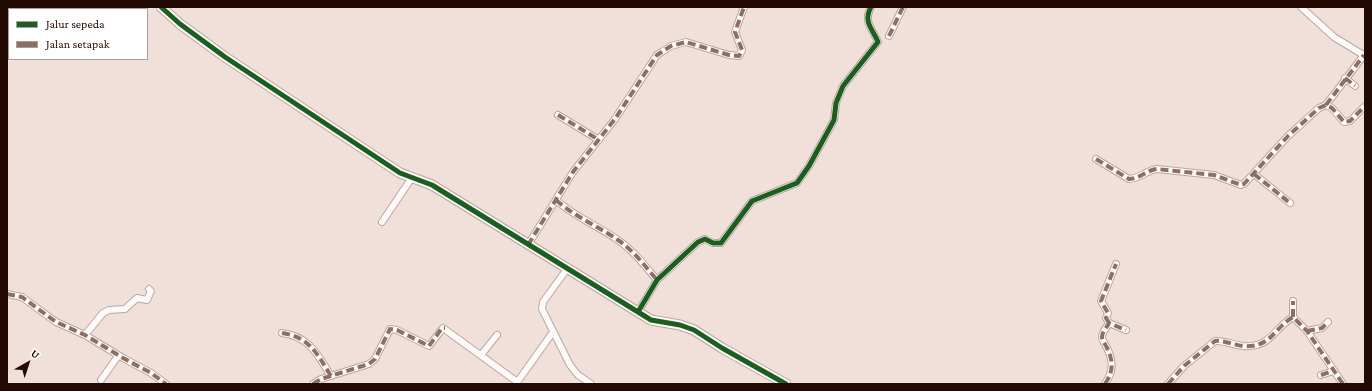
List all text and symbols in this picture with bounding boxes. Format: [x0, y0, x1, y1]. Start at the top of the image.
legend [8, 8, 148, 60]
text: Jalur sepeda [46, 17, 105, 31]
text: Jalan setapak [46, 37, 110, 51]
north arrow [8, 343, 48, 383]
text: U [29, 347, 42, 361]

